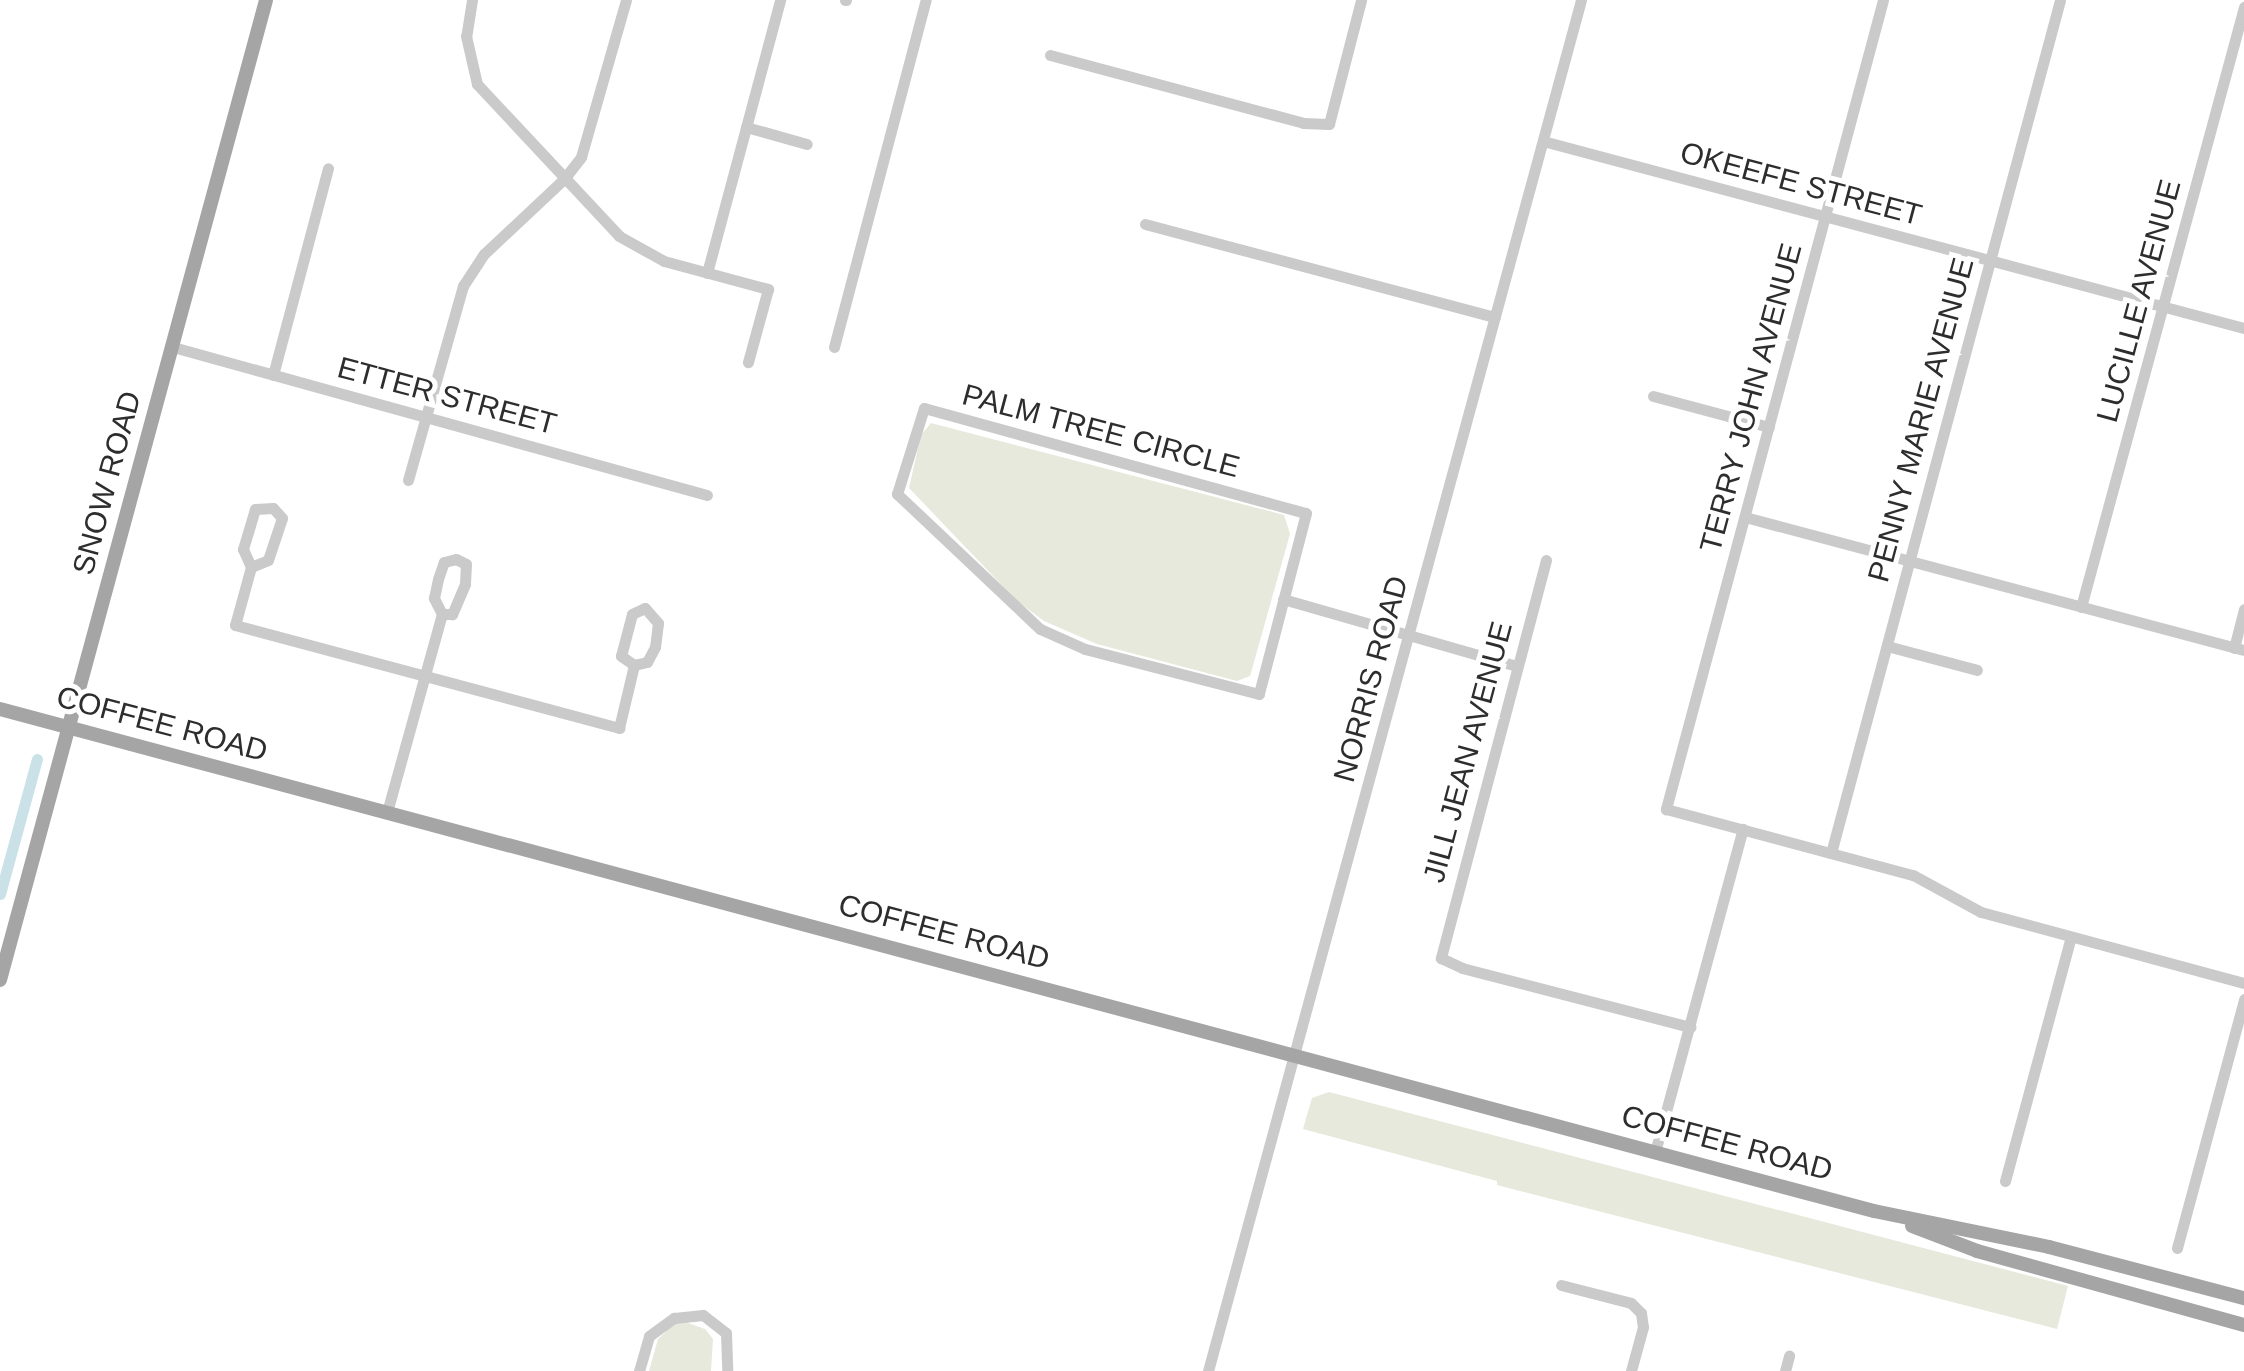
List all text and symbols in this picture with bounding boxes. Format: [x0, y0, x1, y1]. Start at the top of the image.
street label: OKEEFE STREET [1676, 134, 1926, 234]
street label: LUCILLE AVENUE [2089, 175, 2189, 427]
street label: TERRY JOHN AVENUE [1692, 238, 1810, 558]
street label: PENNY MARIE AVENUE [1860, 253, 1982, 587]
street label: ETTER STREET [334, 349, 560, 443]
street label: PALM TREE CIRCLE [958, 377, 1244, 485]
street label: SNOW ROAD [65, 387, 149, 579]
street label: NORRIS ROAD [1326, 572, 1416, 786]
street label: JILL JEAN AVENUE [1416, 616, 1520, 888]
street label: COFFEE ROAD [53, 679, 271, 769]
street label: COFFEE ROAD [835, 887, 1053, 977]
street label: COFFEE ROAD [1618, 1098, 1836, 1188]

